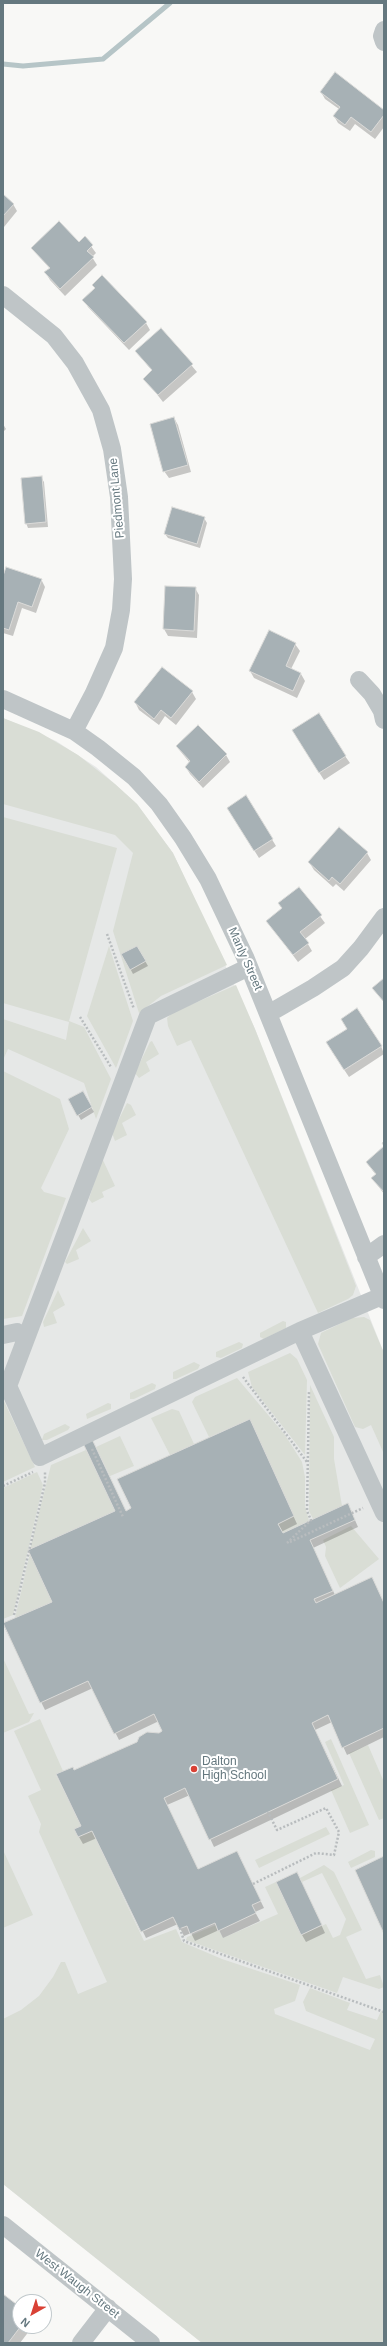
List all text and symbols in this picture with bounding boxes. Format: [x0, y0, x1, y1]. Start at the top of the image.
street label: Piedmont Lane [106, 457, 128, 539]
street label: Manly Street [225, 925, 265, 993]
place label: Dalton High School [202, 1755, 267, 1783]
marker: Dalton High School [189, 1764, 199, 1774]
street label: West Waugh Street [32, 2247, 122, 2321]
north arrow [12, 2294, 52, 2334]
text: N [18, 2315, 32, 2330]

